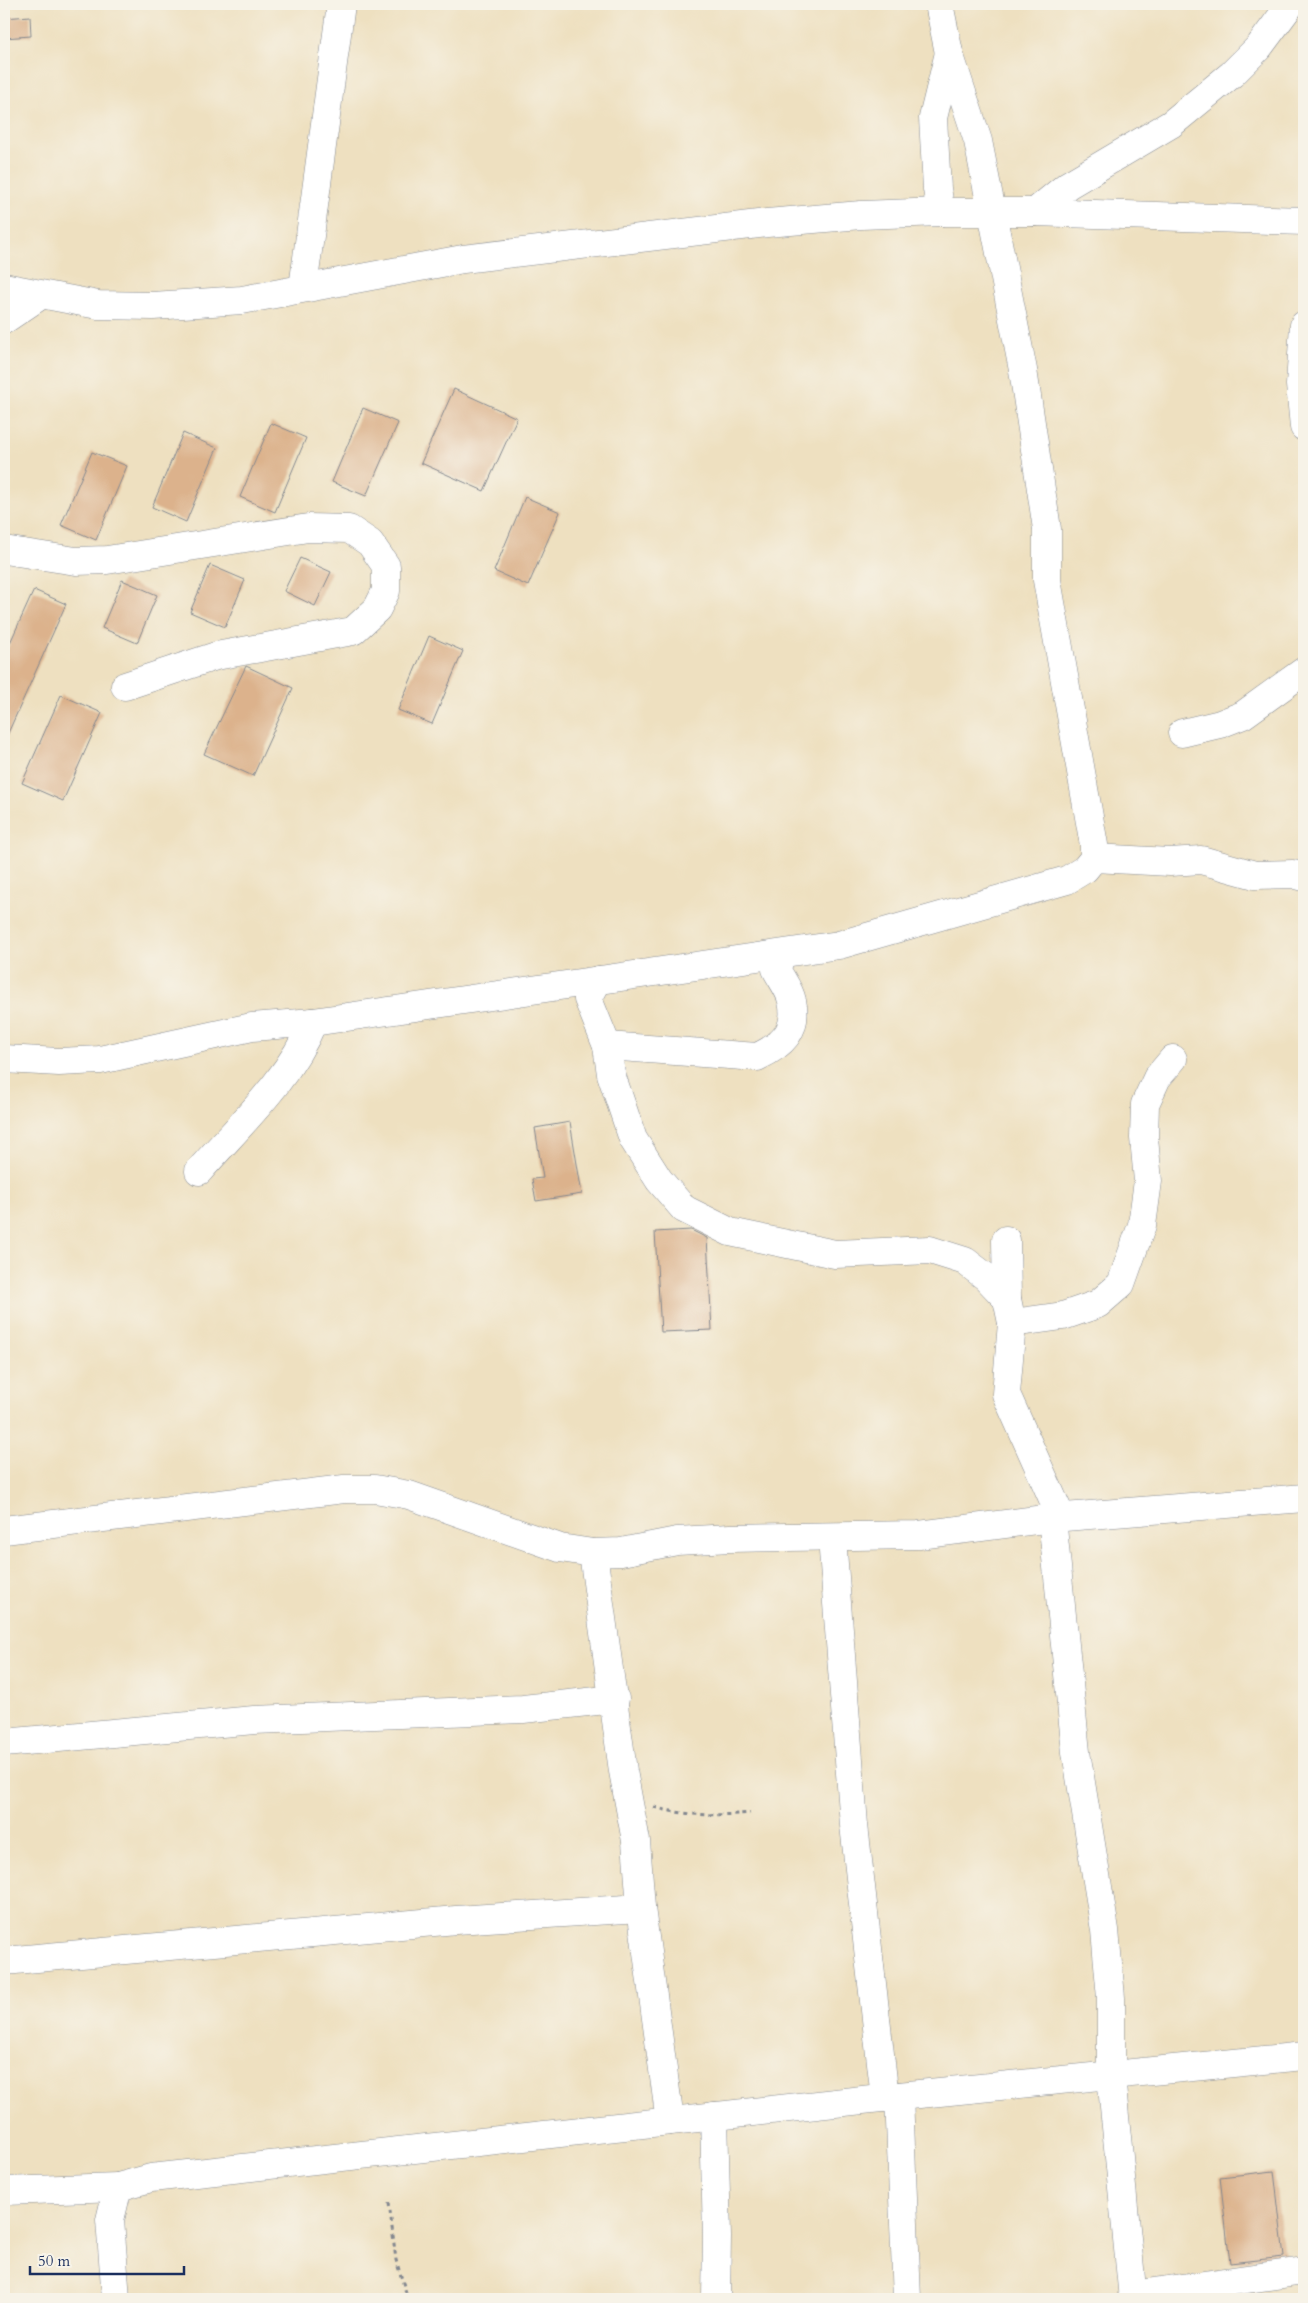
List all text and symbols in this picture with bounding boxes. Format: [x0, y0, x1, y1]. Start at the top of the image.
scale bar [30, 2243, 184, 2275]
text: 50 m [38, 2251, 70, 2271]

